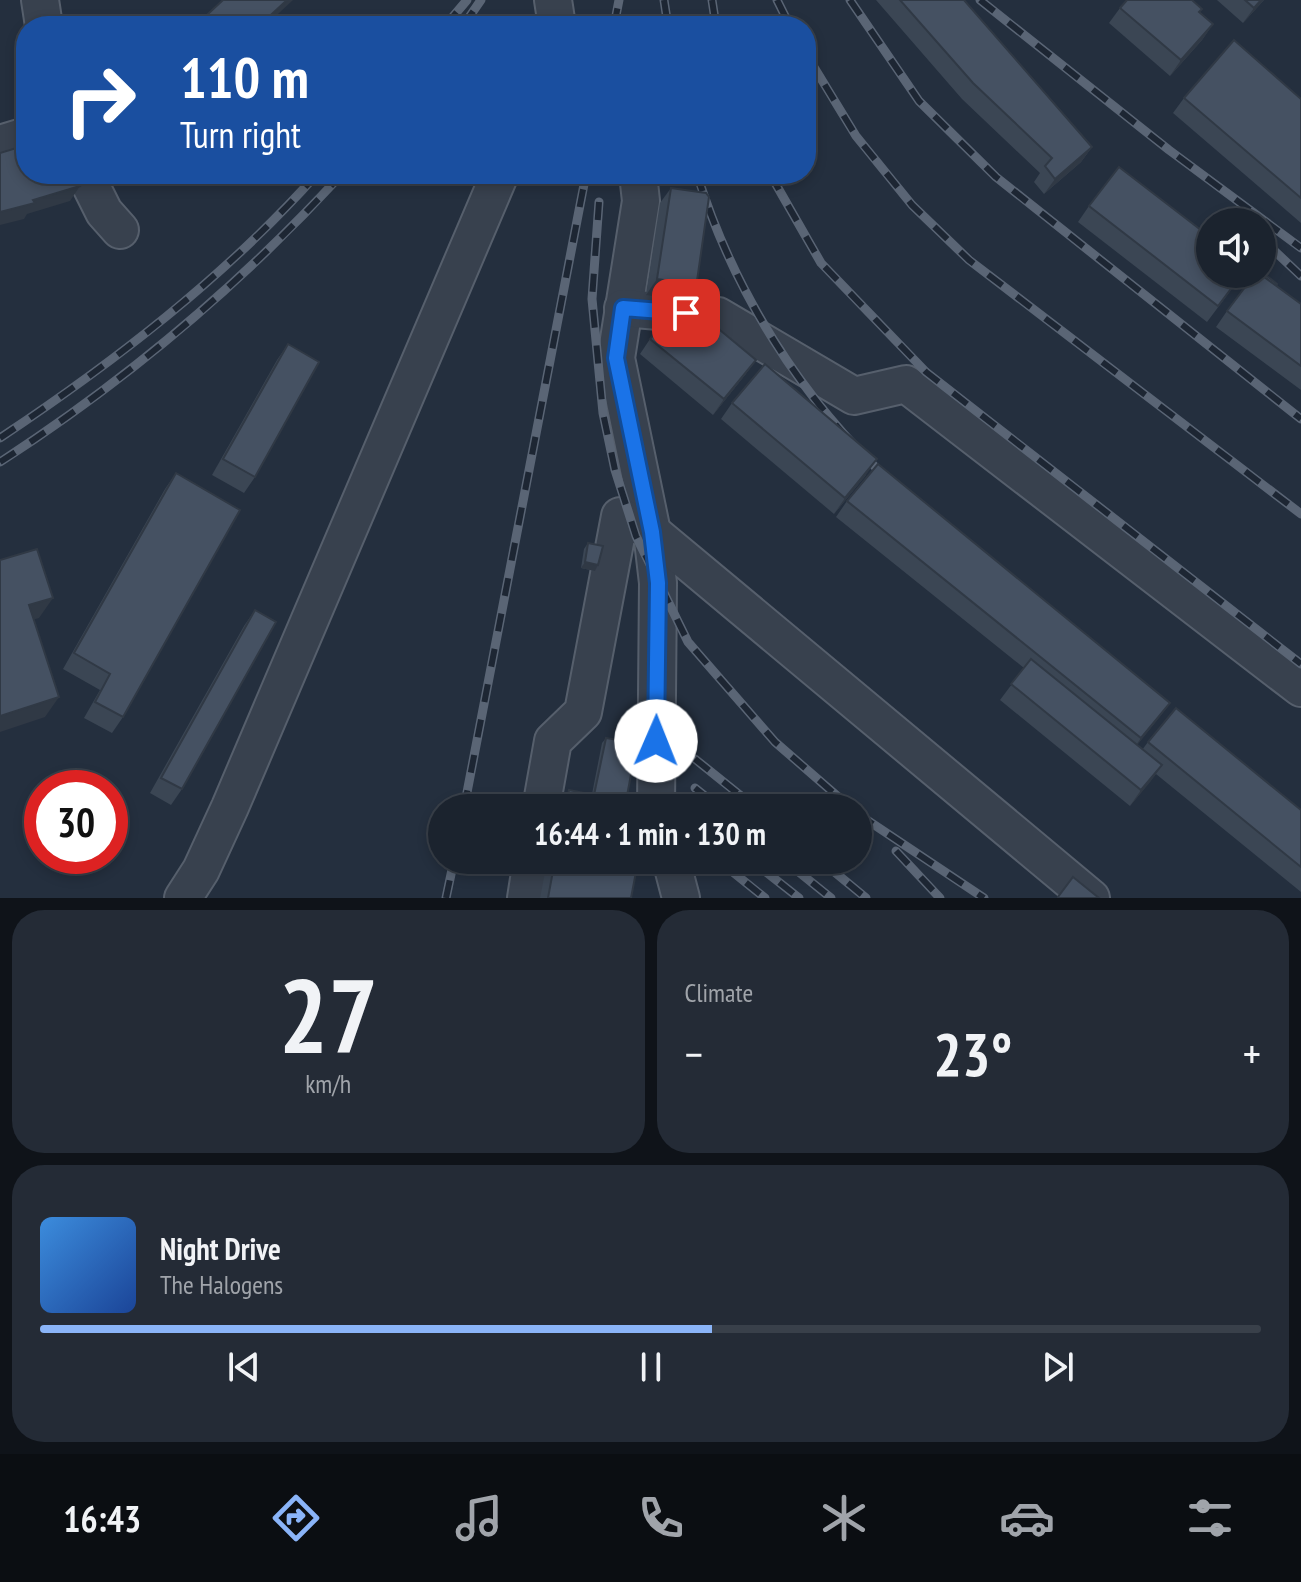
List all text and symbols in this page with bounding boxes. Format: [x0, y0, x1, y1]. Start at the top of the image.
text: 110 m [180, 41, 309, 113]
icon: right [48, 48, 152, 152]
text: Turn right [180, 111, 301, 158]
map controls [1196, 208, 1276, 288]
button: sound [1196, 208, 1276, 288]
pin [652, 279, 720, 347]
icon: arrive [664, 291, 708, 335]
position arrow [614, 699, 698, 783]
speed limit sign: 30 [24, 770, 128, 874]
text: 16:44 · 1 min · 130 m [534, 814, 766, 853]
text: 27 [279, 947, 378, 1082]
text: Climate [685, 976, 753, 1009]
text: 23° [933, 1015, 1012, 1093]
text: − [685, 1025, 703, 1082]
text: + [1243, 1025, 1261, 1082]
text: km/h [305, 1067, 351, 1100]
text: Night Drive [160, 1229, 281, 1268]
text: The Halogens [160, 1268, 283, 1301]
icon: previous [222, 1345, 266, 1389]
icon: pause [629, 1345, 673, 1389]
icon: next [1036, 1345, 1080, 1389]
icon: directions [268, 1490, 324, 1546]
icon: music [451, 1490, 507, 1546]
icon: phone [633, 1490, 689, 1546]
icon: climate [816, 1490, 872, 1546]
icon: car [999, 1490, 1055, 1546]
icon: filters [1182, 1490, 1238, 1546]
text: 16:43 [63, 1495, 141, 1542]

